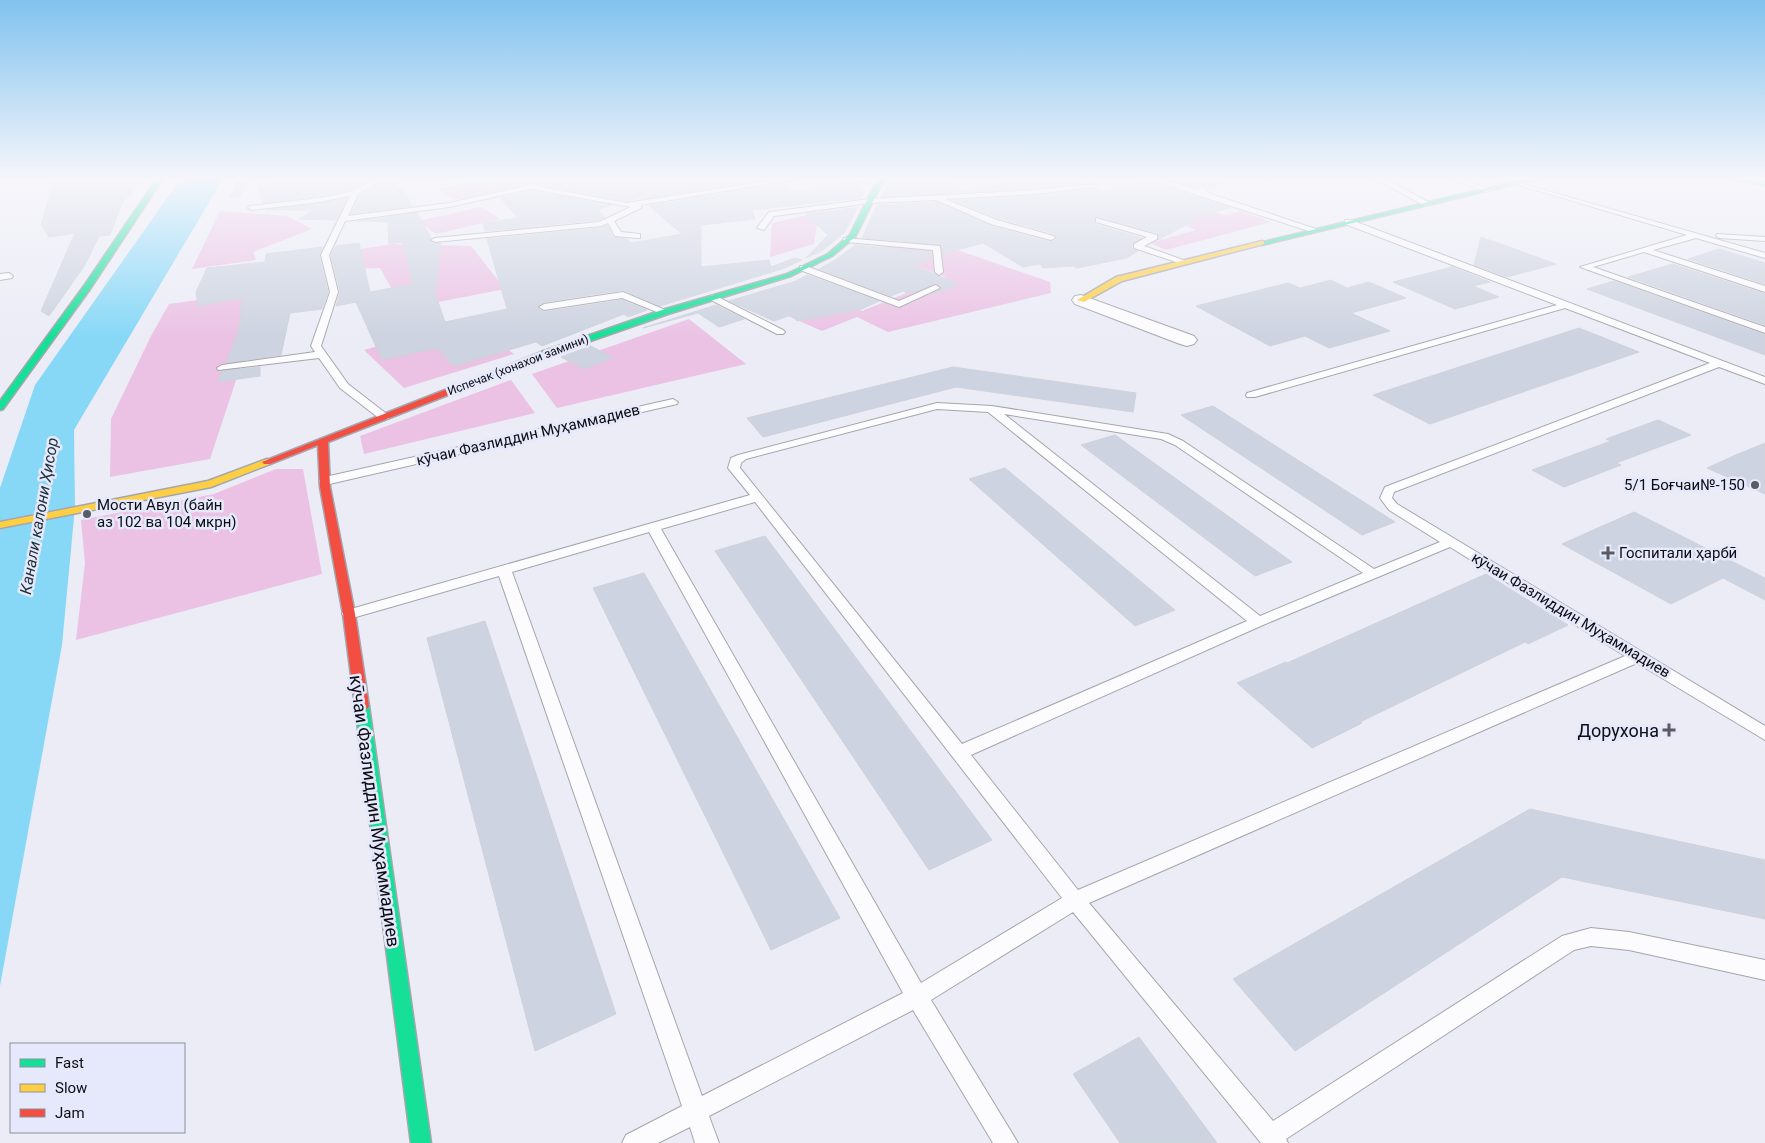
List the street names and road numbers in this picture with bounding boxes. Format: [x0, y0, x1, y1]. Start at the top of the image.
street label: Испечак (хонахои замини) [446, 332, 590, 398]
street label: кӯчаи Фазлиддин Муҳаммадиев [415, 401, 641, 469]
street label: кӯчаи Фазлиддин Муҳаммадиев [1468, 548, 1674, 682]
street label: кӯчаи Фазлиддин Муҳаммадиев [346, 674, 404, 948]

